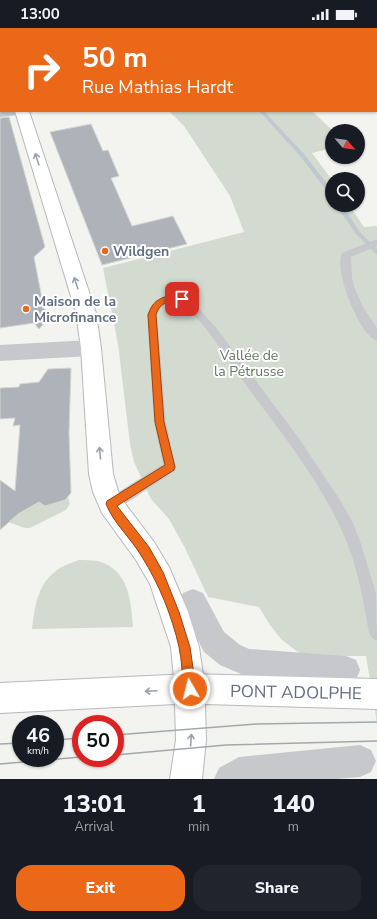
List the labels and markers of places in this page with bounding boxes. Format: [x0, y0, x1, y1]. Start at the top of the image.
place label: Wildgen [113, 242, 169, 261]
marker: Wildgen [100, 246, 110, 256]
pin [165, 282, 199, 316]
place label: Maison de la Microfinance [34, 292, 117, 327]
marker: Maison de la Microfinance [21, 304, 31, 314]

